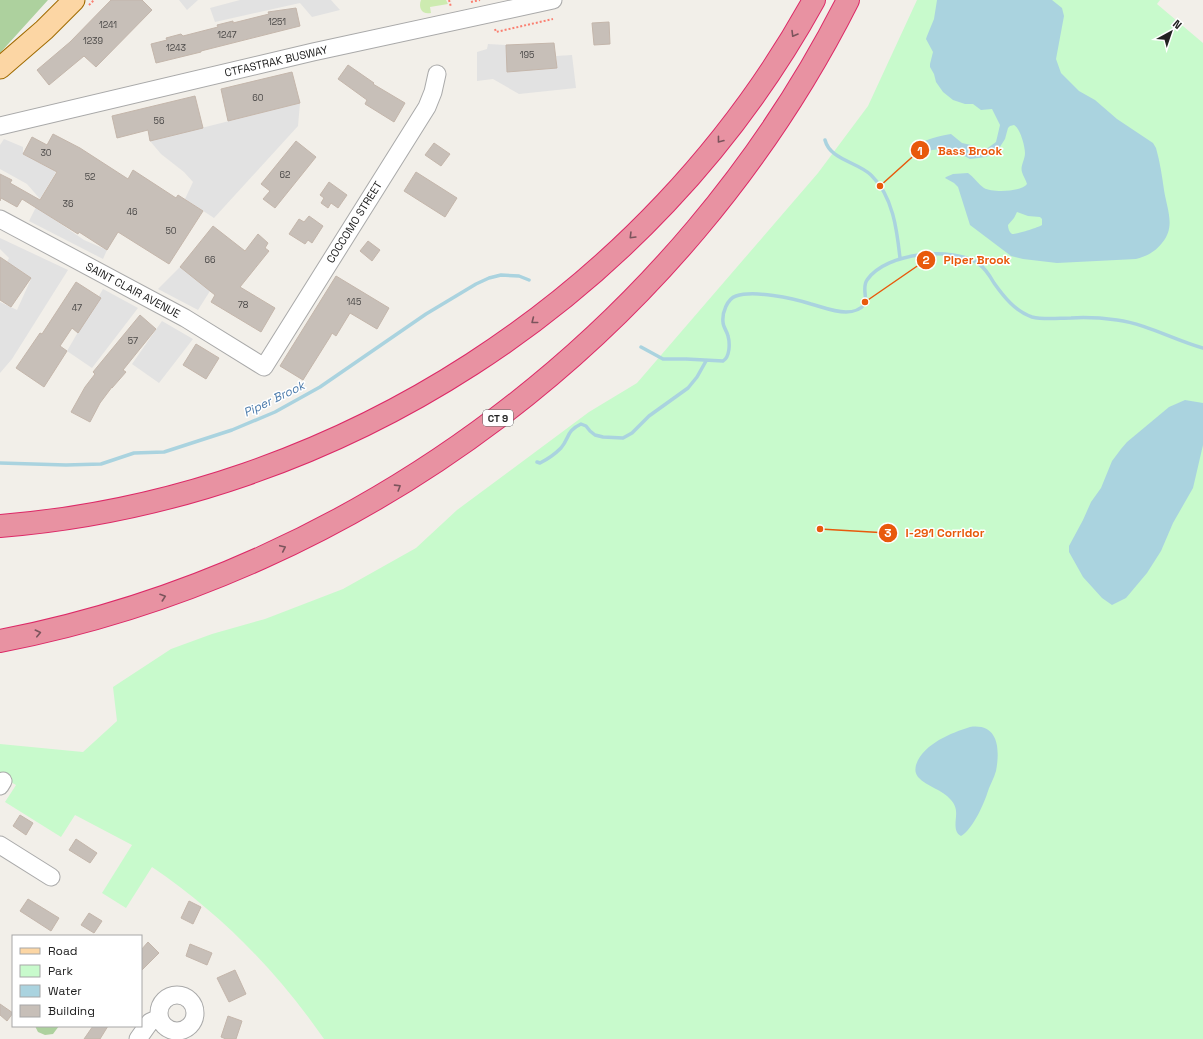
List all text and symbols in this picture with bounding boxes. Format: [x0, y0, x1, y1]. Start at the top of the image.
north arrow [1151, 12, 1191, 52]
house number: 1251 [268, 16, 286, 28]
text: N [1170, 17, 1185, 32]
house number: 1241 [99, 19, 117, 31]
house number: 1247 [217, 29, 237, 41]
one-way arrow [792, 30, 799, 37]
house number: 1239 [83, 35, 103, 47]
house number: 1243 [166, 42, 186, 54]
street label: CTFASTRAK BUSWAY [223, 42, 329, 80]
house number: 195 [520, 49, 534, 61]
house number: 60 [252, 92, 264, 104]
house number: 56 [154, 115, 165, 127]
one-way arrow [718, 136, 725, 143]
callout: Bass Brook [910, 138, 1010, 162]
text: 1 [917, 143, 923, 159]
text: Bass Brook [938, 143, 1002, 159]
house number: 30 [40, 147, 52, 159]
house number: 62 [280, 169, 290, 181]
house number: 52 [85, 171, 95, 183]
street label: COCCOMO STREET [323, 178, 385, 266]
house number: 36 [63, 198, 74, 210]
house number: 46 [126, 206, 138, 218]
house number: 50 [165, 225, 177, 237]
one-way arrow [629, 231, 637, 239]
callout: Piper Brook [916, 248, 1019, 272]
text: 2 [922, 252, 930, 268]
text: Piper Brook [944, 252, 1011, 268]
house number: 66 [204, 254, 216, 266]
street label: SAINT CLAIR AVENUE [83, 259, 183, 321]
house number: 145 [347, 296, 361, 308]
house number: 78 [238, 299, 249, 311]
house number: 47 [72, 302, 82, 314]
one-way arrow [531, 316, 538, 323]
house number: 57 [128, 335, 138, 347]
water label: Piper Brook [241, 377, 309, 421]
road number: CT 9 [483, 410, 513, 426]
one-way arrow [394, 484, 401, 491]
callout: I-291 Corridor [878, 521, 993, 545]
text: 3 [884, 525, 892, 541]
text: I-291 Corridor [906, 525, 985, 541]
one-way arrow [279, 545, 287, 553]
one-way arrow [159, 593, 166, 602]
one-way arrow [35, 630, 41, 638]
legend [12, 935, 142, 1027]
text: Road [48, 943, 77, 959]
text: Park [48, 963, 73, 979]
text: Water [48, 983, 82, 999]
text: Building [48, 1003, 95, 1019]

